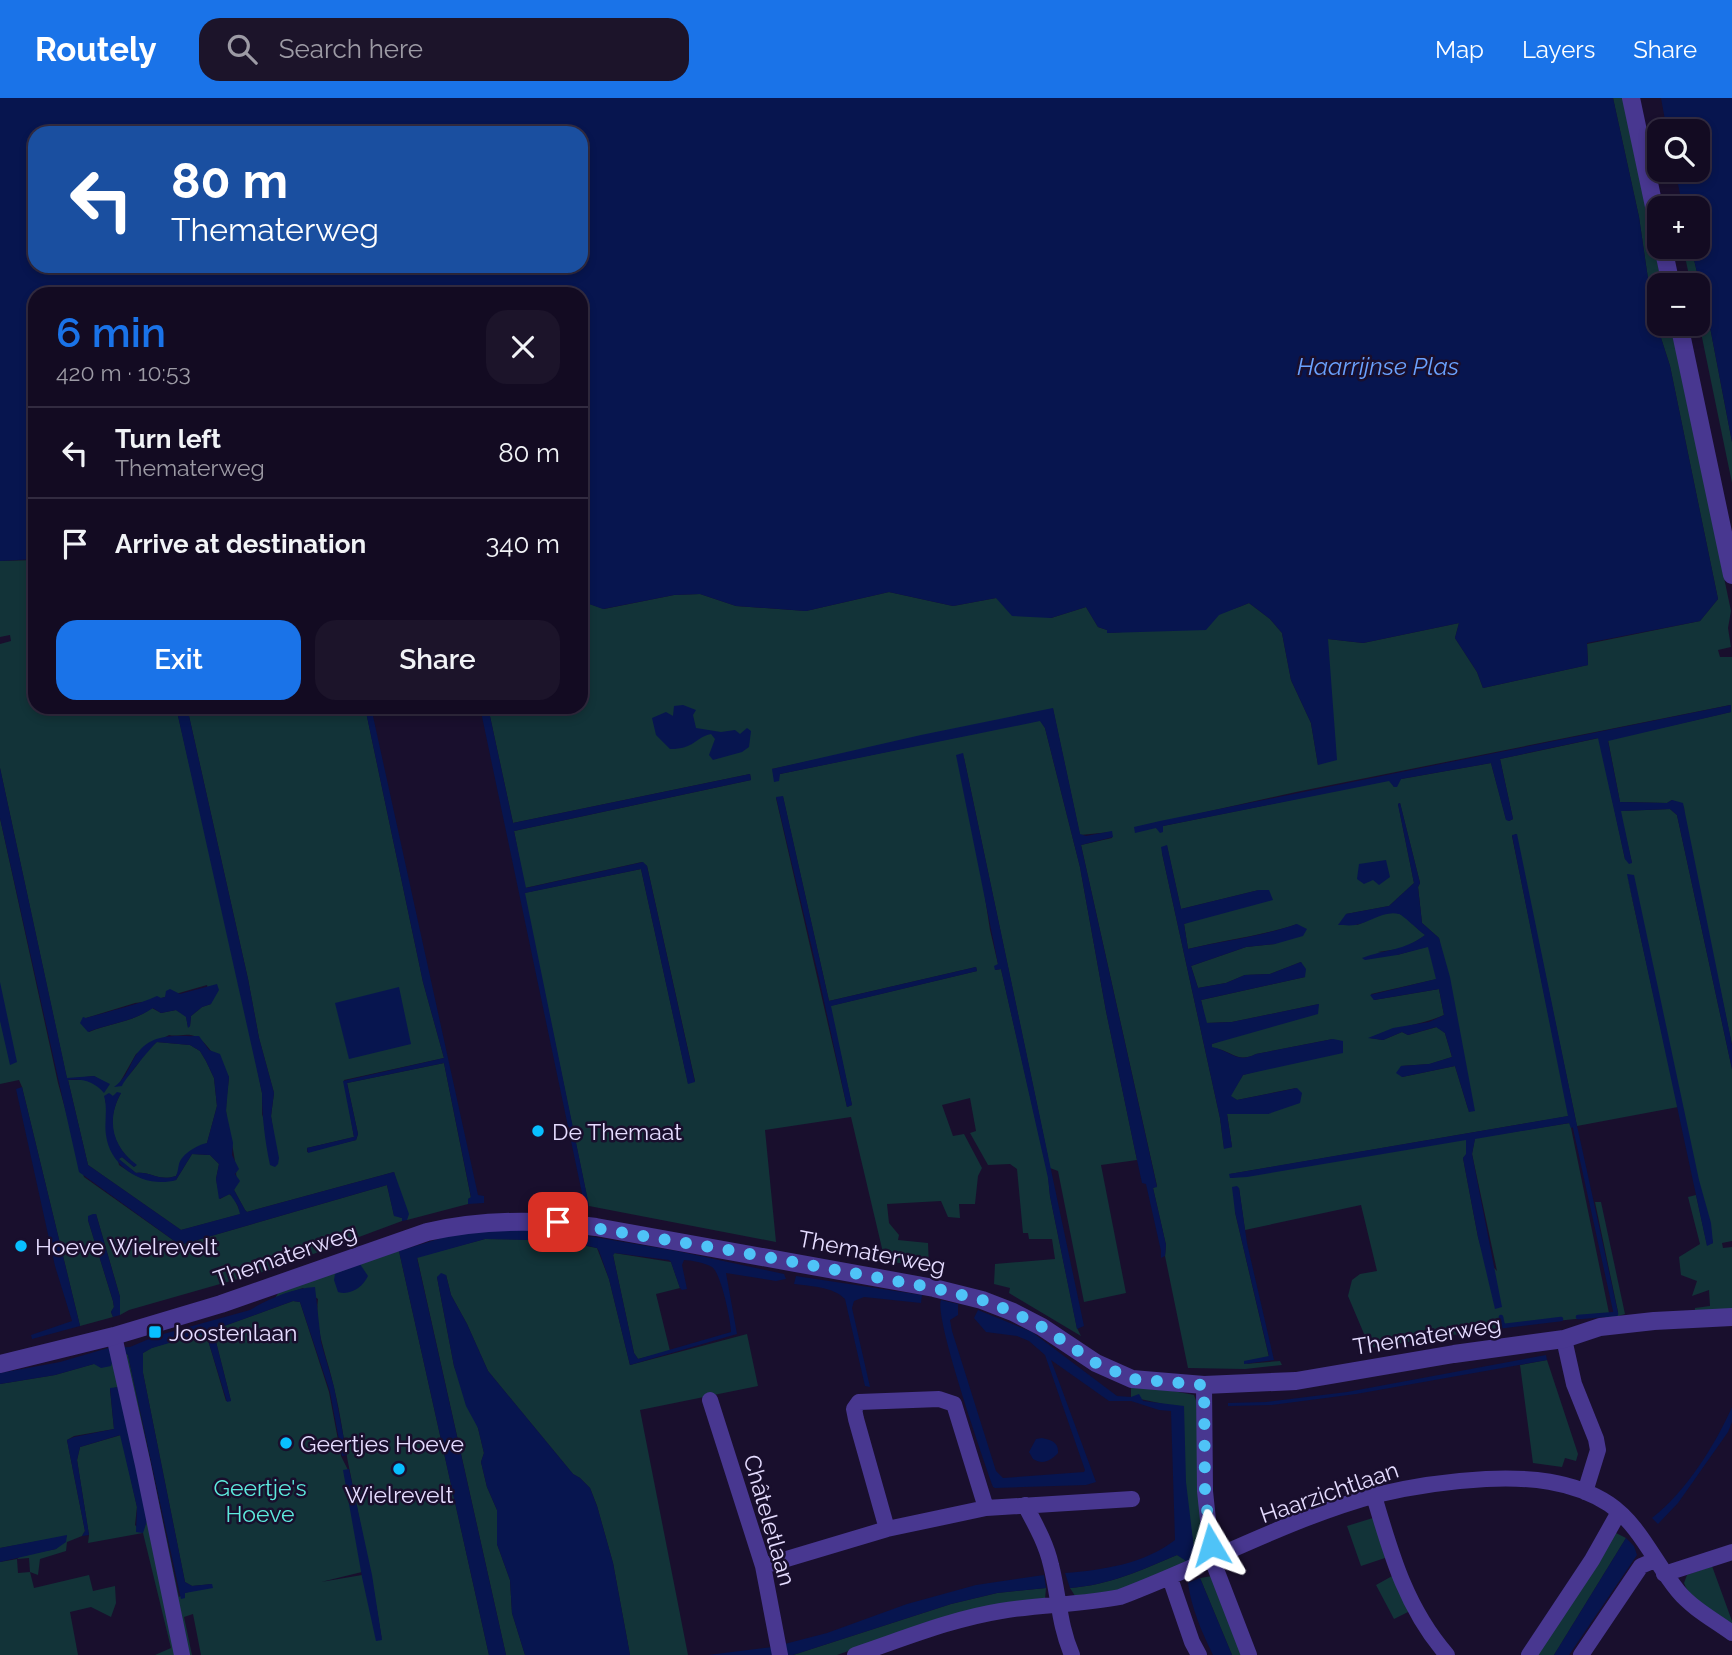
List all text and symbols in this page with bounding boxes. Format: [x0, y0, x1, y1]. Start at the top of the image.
search box [199, 18, 689, 81]
text: Routely [35, 30, 157, 69]
icon: search [223, 30, 261, 68]
text: Search here [279, 34, 423, 64]
text: Map [1435, 35, 1484, 64]
text: Layers [1522, 35, 1595, 64]
text: Share [1633, 35, 1697, 64]
map controls [1647, 119, 1710, 336]
button: search [1647, 119, 1710, 182]
text: 80 m [171, 152, 288, 209]
icon: left [56, 154, 147, 245]
button: + [1647, 196, 1710, 259]
text: Thematerweg [171, 211, 379, 248]
button: − [1647, 273, 1710, 336]
text: 6 min [56, 308, 166, 357]
button: close [486, 310, 560, 384]
water label: Haarrijnse Plas [1297, 352, 1459, 381]
text: 420 m · 10:53 [56, 359, 191, 386]
text: Turn left [115, 424, 221, 454]
icon: left [56, 434, 94, 472]
text: 80 m [498, 438, 560, 468]
text: Thematerweg [115, 454, 265, 481]
icon: arrive [56, 525, 94, 563]
text: Arrive at destination [115, 529, 366, 559]
text: 340 m [485, 529, 560, 559]
button: Exit [56, 620, 301, 700]
button: Share [315, 620, 560, 700]
place label: De Themaat [552, 1118, 682, 1145]
marker: De Themaat [530, 1123, 546, 1139]
pin [528, 1192, 588, 1252]
icon: arrive [539, 1203, 577, 1241]
street label: Thematerweg [210, 1218, 360, 1292]
street label: Thematerweg [796, 1224, 948, 1280]
place label: Hoeve Wielrevelt [35, 1233, 218, 1260]
marker: Hoeve Wielrevelt [13, 1238, 29, 1254]
street label: Thematerweg [1351, 1310, 1503, 1360]
place label: Joostenlaan [169, 1319, 298, 1346]
marker: Joostenlaan [147, 1324, 163, 1340]
place label: Geertjes Hoeve [300, 1430, 464, 1457]
marker: Geertjes Hoeve [278, 1435, 294, 1451]
street label: Châteletlaan [738, 1452, 802, 1588]
street label: Haarzichtlaan [1256, 1456, 1402, 1528]
marker: Wielrevelt [391, 1461, 407, 1477]
park label: Geertje's Hoeve [213, 1474, 307, 1527]
place label: Wielrevelt [344, 1481, 454, 1508]
position arrow [1174, 1508, 1248, 1582]

